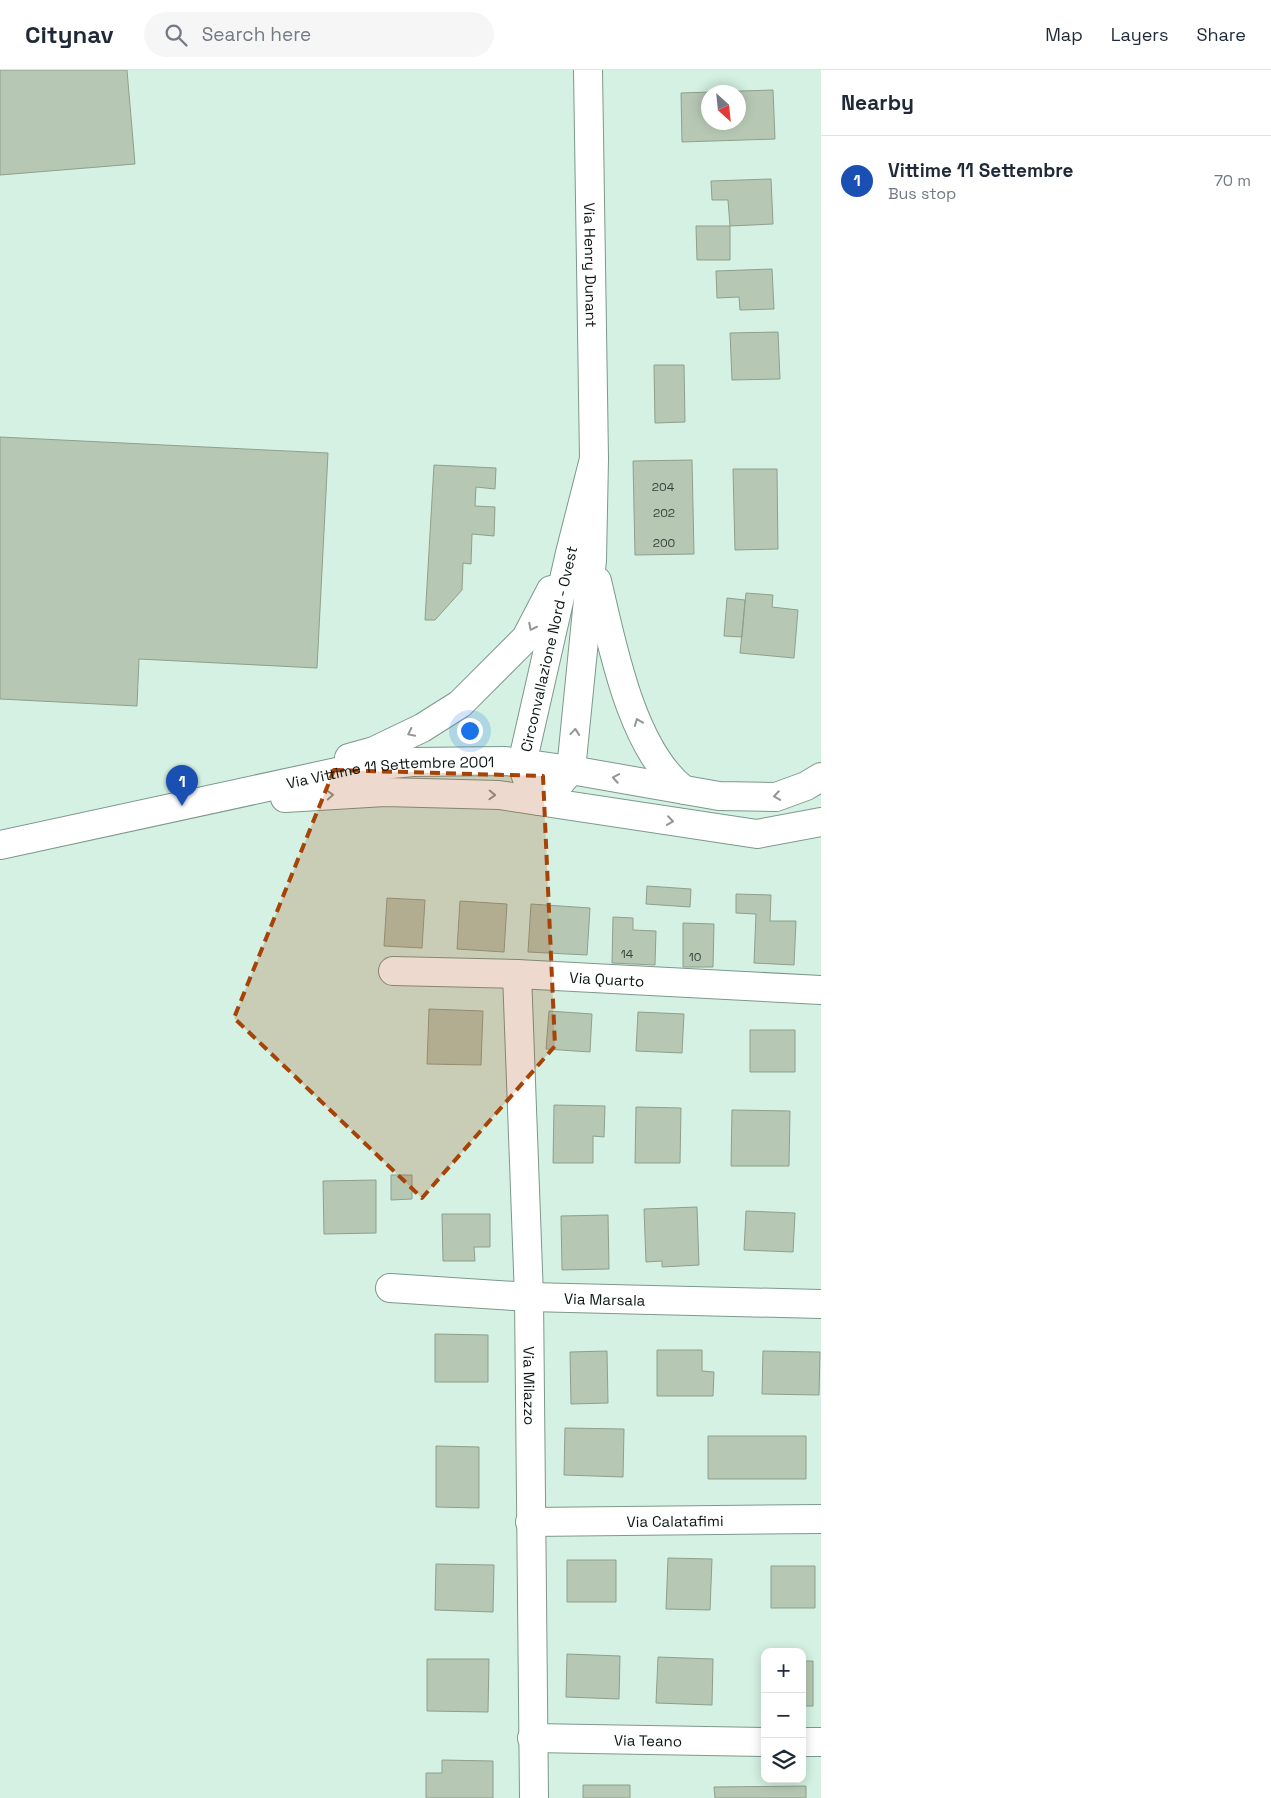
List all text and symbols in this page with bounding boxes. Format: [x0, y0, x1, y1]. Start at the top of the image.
search box [144, 12, 494, 57]
text: Citynav [25, 19, 114, 50]
icon: search [162, 21, 190, 49]
text: Search here [202, 22, 311, 47]
text: Map [1045, 23, 1083, 46]
text: Layers [1111, 23, 1168, 46]
text: Share [1196, 23, 1246, 46]
north arrow [701, 85, 746, 130]
text: Nearby [841, 89, 914, 116]
text: Vittime 11 Settembre [888, 158, 1074, 183]
text: 1 [853, 170, 861, 191]
text: 70 m [1214, 170, 1251, 191]
text: Bus stop [888, 183, 956, 204]
street label: Via Henry Dunant [581, 202, 601, 328]
house number: 204 [652, 479, 675, 495]
house number: 202 [653, 505, 675, 521]
house number: 200 [653, 535, 675, 551]
street label: Circonvallazione Nord - Ovest [516, 544, 581, 754]
one-way arrow [528, 622, 538, 631]
your location [457, 718, 483, 744]
one-way arrow [633, 718, 644, 727]
one-way arrow [407, 727, 416, 737]
one-way arrow [569, 728, 580, 736]
street label: Via Vittime 11 Settembre 2001 [284, 752, 494, 792]
pin: 1 [166, 765, 198, 806]
one-way arrow [612, 773, 621, 783]
one-way arrow [488, 789, 496, 800]
one-way arrow [326, 790, 334, 801]
one-way arrow [772, 790, 781, 800]
one-way arrow [665, 816, 674, 826]
house number: 14 [621, 946, 634, 962]
house number: 10 [689, 949, 701, 965]
street label: Via Quarto [569, 967, 645, 990]
street label: Via Marsala [564, 1288, 646, 1309]
street label: Via Milazzo [520, 1346, 540, 1425]
street label: Via Calatafimi [626, 1511, 724, 1531]
map controls [761, 1648, 806, 1783]
button: + [761, 1648, 806, 1693]
button: − [761, 1693, 806, 1738]
street label: Via Teano [614, 1730, 682, 1750]
button: layers [761, 1738, 806, 1783]

